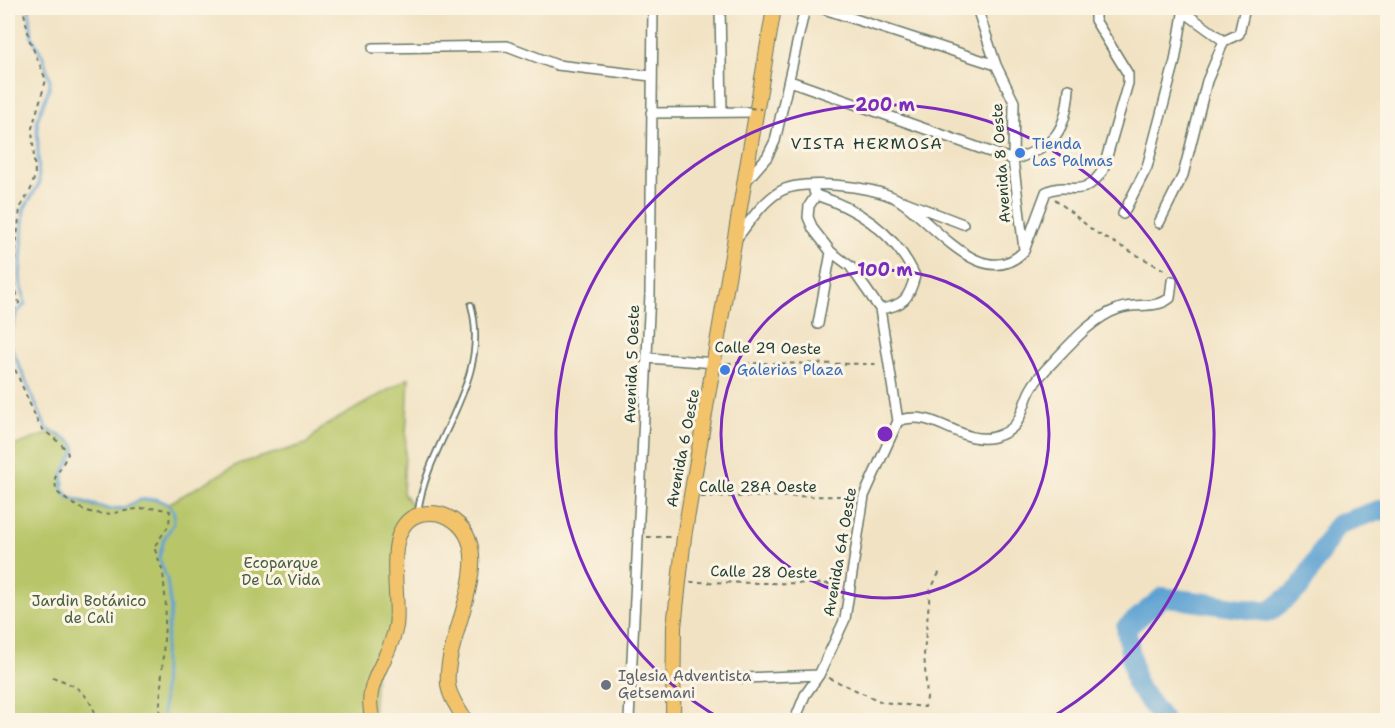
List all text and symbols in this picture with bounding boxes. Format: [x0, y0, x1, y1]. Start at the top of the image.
text: 200 m [855, 93, 916, 117]
street label: Avenida 8 Oeste [987, 102, 1015, 224]
district label: VISTA HERMOSA [791, 133, 944, 154]
place label: Tienda Las Palmas [1032, 134, 1113, 171]
marker: Tienda Las Palmas [1013, 146, 1027, 160]
text: 100 m [857, 258, 913, 282]
street label: Avenida 5 Oeste [620, 304, 644, 424]
street label: Calle 29 Oeste [714, 337, 822, 359]
place label: Galerias Plaza [737, 360, 844, 380]
marker: Galerias Plaza [718, 363, 732, 377]
street label: Avenida 6 Oeste [662, 387, 704, 509]
centre of rings [875, 424, 895, 444]
street label: Calle 28A Oeste [699, 477, 817, 497]
street label: Avenida 6A Oeste [819, 486, 861, 618]
park label: Ecoparque De La Vida [242, 553, 321, 590]
street label: Calle 28 Oeste [710, 561, 818, 583]
park label: Jardin Botánico de Cali [32, 591, 146, 628]
place label: Iglesia Adventista Getsemani [618, 666, 752, 703]
marker: Iglesia Adventista Getsemani [599, 678, 613, 692]

